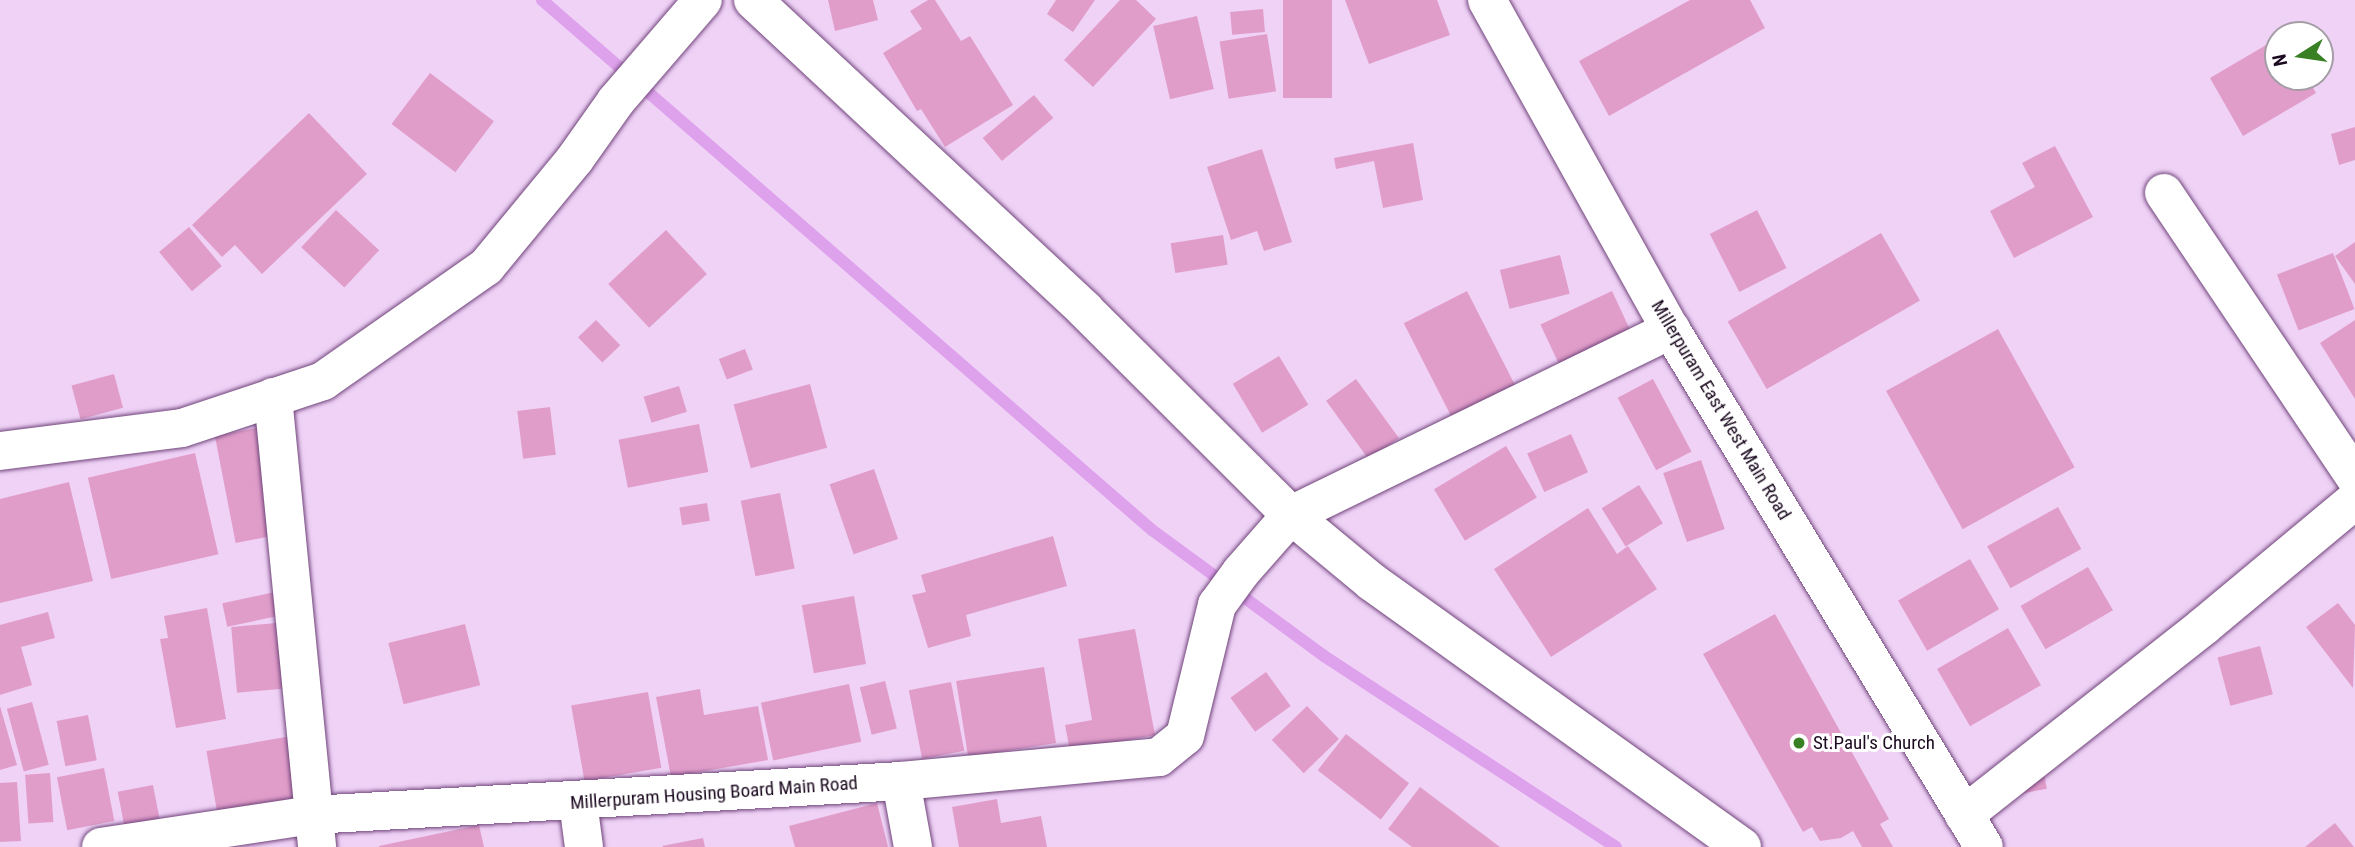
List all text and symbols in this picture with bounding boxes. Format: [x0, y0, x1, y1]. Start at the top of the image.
north arrow [2264, 21, 2334, 91]
text: N [2267, 52, 2292, 68]
street label: Millerpuram East West Main Road [1646, 296, 1796, 524]
place label: St.Paul's Church [1813, 732, 1935, 754]
marker: St.Paul's Church [1791, 735, 1807, 751]
street label: Millerpuram Housing Board Main Road [569, 772, 859, 814]

